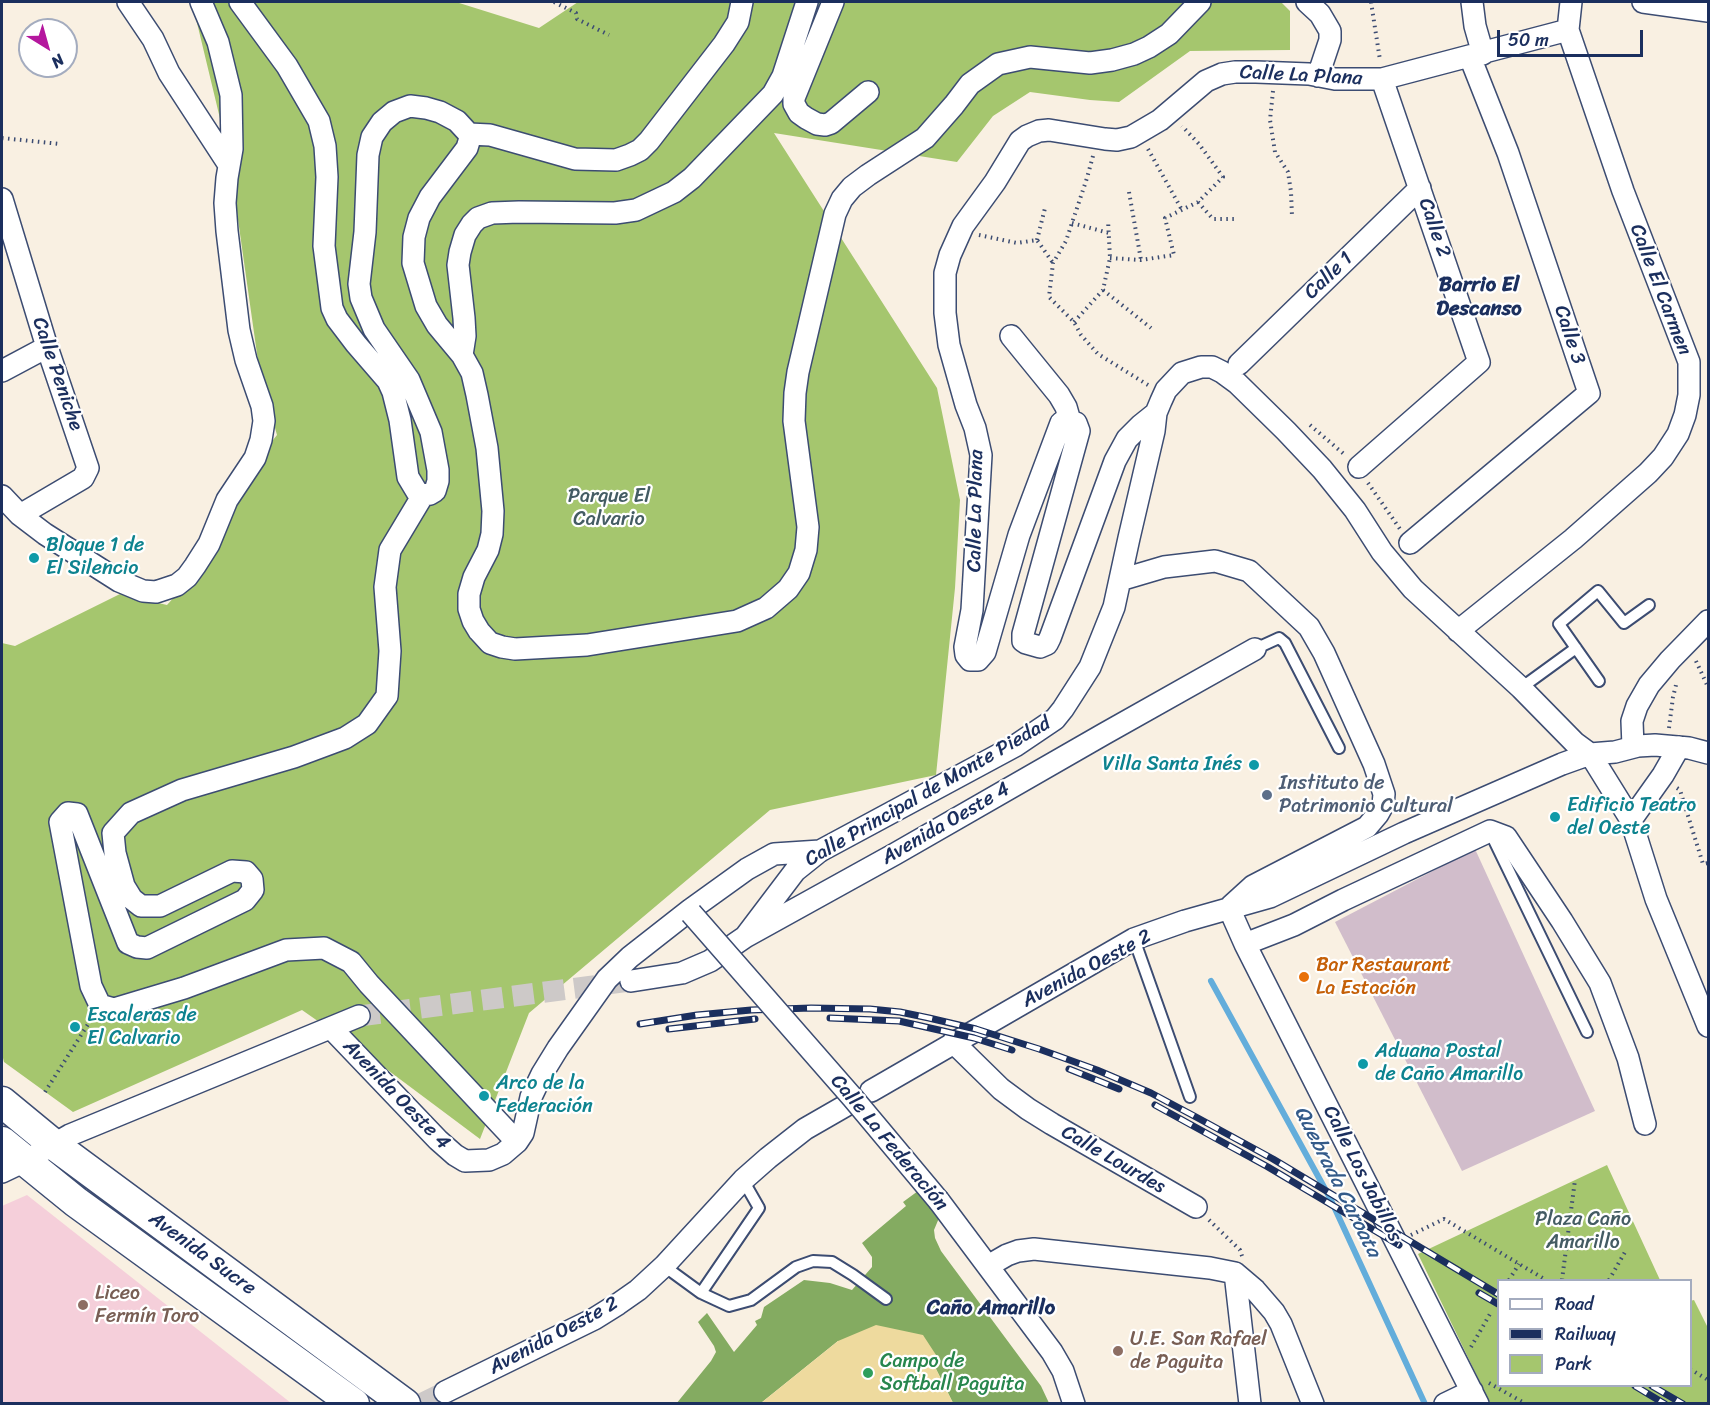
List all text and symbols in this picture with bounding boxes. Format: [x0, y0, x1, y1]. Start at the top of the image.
north arrow [18, 18, 78, 78]
scale bar [1500, 18, 1646, 56]
text: 50 m [1508, 24, 1549, 56]
text: N [45, 46, 71, 76]
street label: Calle La Plana [1239, 61, 1363, 91]
street label: Calle 2 [1413, 195, 1455, 261]
street label: Calle El Carmen [1624, 221, 1696, 359]
street label: Calle 1 [1300, 247, 1358, 305]
district label: Barrio El Descanso [1436, 273, 1522, 323]
street label: Calle 3 [1548, 303, 1590, 367]
street label: Calle Peniche [26, 314, 88, 434]
street label: Calle La Plana [963, 450, 989, 572]
park label: Parque El Calvario [568, 485, 650, 532]
place label: Bloque 1 de El Silencio [46, 534, 144, 581]
marker: Bloque 1 de El Silencio [27, 551, 41, 565]
street label: Calle Principal de Monte Piedad [801, 712, 1055, 872]
place label: Villa Santa Inés [1102, 753, 1242, 777]
marker: Villa Santa Inés [1247, 758, 1261, 772]
place label: Instituto de Patrimonio Cultural [1279, 772, 1453, 819]
street label: Avenida Oeste 4 [878, 778, 1014, 870]
marker: Instituto de Patrimonio Cultural [1260, 788, 1274, 802]
place label: Edificio Teatro del Oeste [1567, 794, 1696, 841]
marker: Edificio Teatro del Oeste [1548, 810, 1562, 824]
street label: Avenida Oeste 2 [1018, 925, 1156, 1013]
place label: Bar Restaurant La Estación [1316, 954, 1451, 1001]
marker: Bar Restaurant La Estación [1297, 970, 1311, 984]
place label: Escaleras de El Calvario [87, 1004, 197, 1051]
marker: Escaleras de El Calvario [68, 1020, 82, 1034]
street label: Avenida Oeste 4 [337, 1035, 455, 1155]
place label: Aduana Postal de Caño Amarillo [1375, 1040, 1523, 1087]
marker: Aduana Postal de Caño Amarillo [1356, 1057, 1370, 1071]
street label: Calle La Federación [825, 1070, 953, 1216]
place label: Arco de la Federación [496, 1072, 593, 1119]
marker: Arco de la Federación [477, 1089, 491, 1103]
water label: Quebrada Caroata [1288, 1102, 1386, 1262]
street label: Calle Los Jabillos [1317, 1102, 1407, 1246]
street label: Calle Lourdes [1057, 1121, 1169, 1199]
street label: Avenida Sucre [144, 1207, 260, 1301]
park label: Plaza Caño Amarillo [1535, 1208, 1631, 1255]
legend [1497, 1279, 1692, 1387]
place label: Liceo Fermín Toro [95, 1282, 199, 1329]
text: Road [1555, 1288, 1594, 1320]
street label: Avenida Oeste 2 [485, 1292, 623, 1380]
district label: Caño Amarillo [927, 1296, 1055, 1322]
marker: Liceo Fermín Toro [76, 1298, 90, 1312]
text: Railway [1555, 1318, 1616, 1350]
place label: U.E. San Rafael de Paguita [1130, 1328, 1267, 1375]
marker: U.E. San Rafael de Paguita [1111, 1344, 1125, 1358]
text: Park [1555, 1348, 1592, 1380]
place label: Campo de Softball Paguita [880, 1350, 1024, 1397]
marker: Campo de Softball Paguita [861, 1366, 875, 1380]

